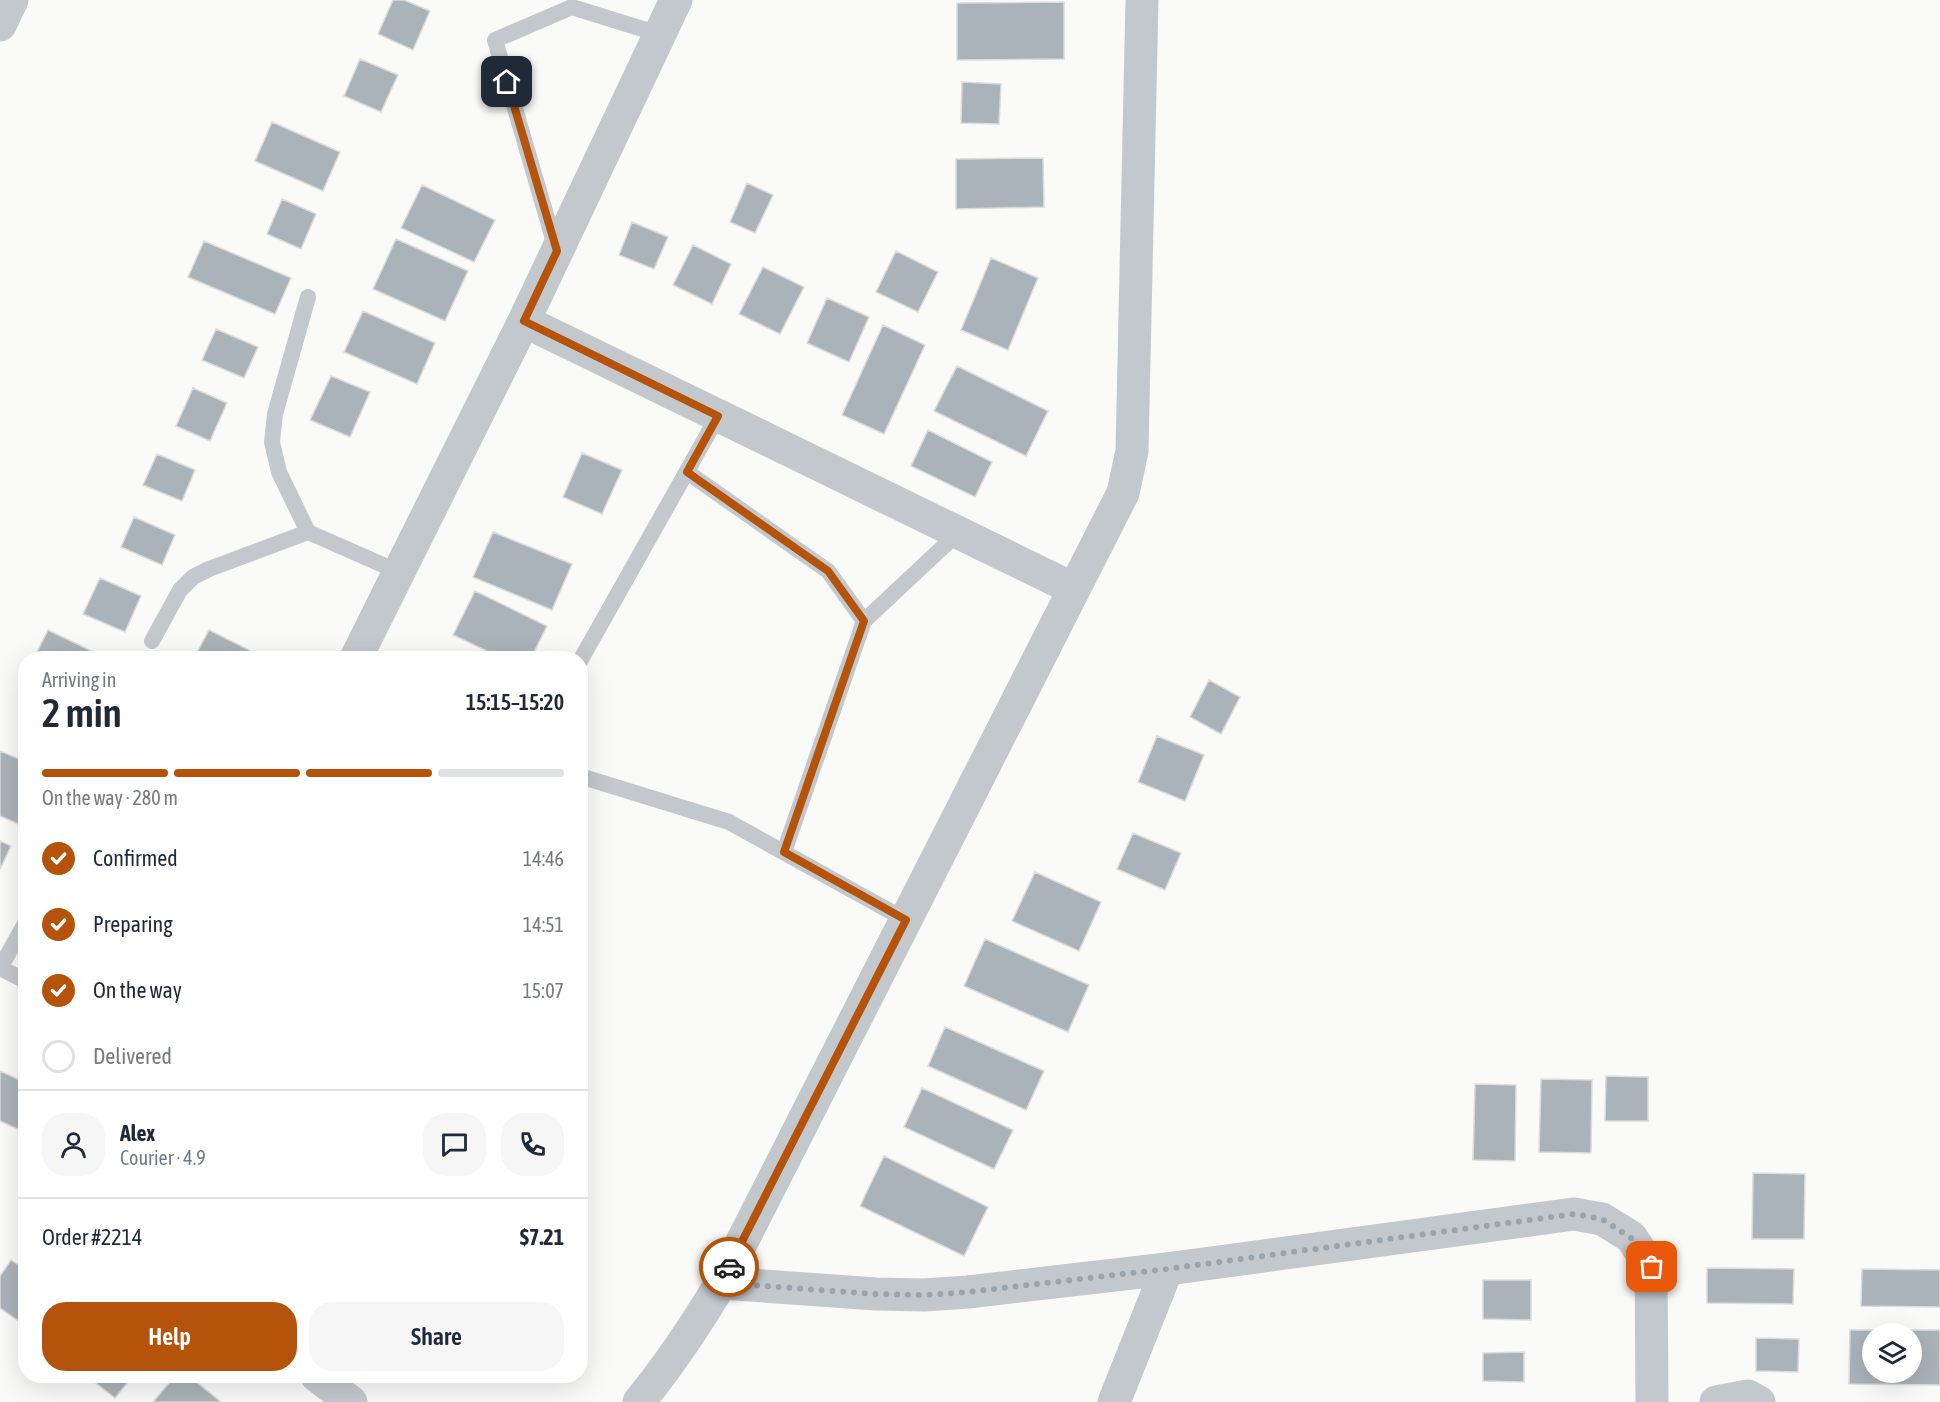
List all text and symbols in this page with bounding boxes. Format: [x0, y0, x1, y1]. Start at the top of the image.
pin [481, 56, 532, 107]
icon: home [490, 65, 523, 98]
text: Arriving in [42, 668, 116, 691]
text: 15:15–15:20 [466, 689, 564, 715]
text: 2 min [42, 691, 122, 735]
text: On the way · 280 m [42, 786, 178, 809]
icon: check [42, 842, 75, 875]
text: Confirmed [93, 845, 178, 871]
text: 14:46 [523, 847, 564, 870]
icon: check [42, 908, 75, 941]
text: Preparing [93, 911, 173, 937]
text: 14:51 [523, 913, 564, 936]
icon: check [42, 974, 75, 1007]
text: On the way [93, 977, 182, 1003]
text: 15:07 [522, 979, 564, 1002]
text: Delivered [93, 1043, 172, 1069]
button: person [42, 1113, 105, 1176]
button: chat [423, 1113, 486, 1176]
button: phone [501, 1113, 564, 1176]
text: Alex [120, 1120, 155, 1146]
text: Courier · 4.9 [120, 1146, 206, 1169]
text: Order #2214 [42, 1224, 142, 1250]
text: $7.21 [520, 1224, 564, 1250]
courier [699, 1237, 759, 1297]
pin [1626, 1241, 1677, 1292]
icon: bag [1635, 1250, 1668, 1283]
icon: car [713, 1251, 746, 1284]
button: Help [42, 1302, 297, 1371]
button: Share [309, 1302, 564, 1371]
map controls [1862, 1323, 1922, 1383]
button: layers [1862, 1323, 1922, 1383]

